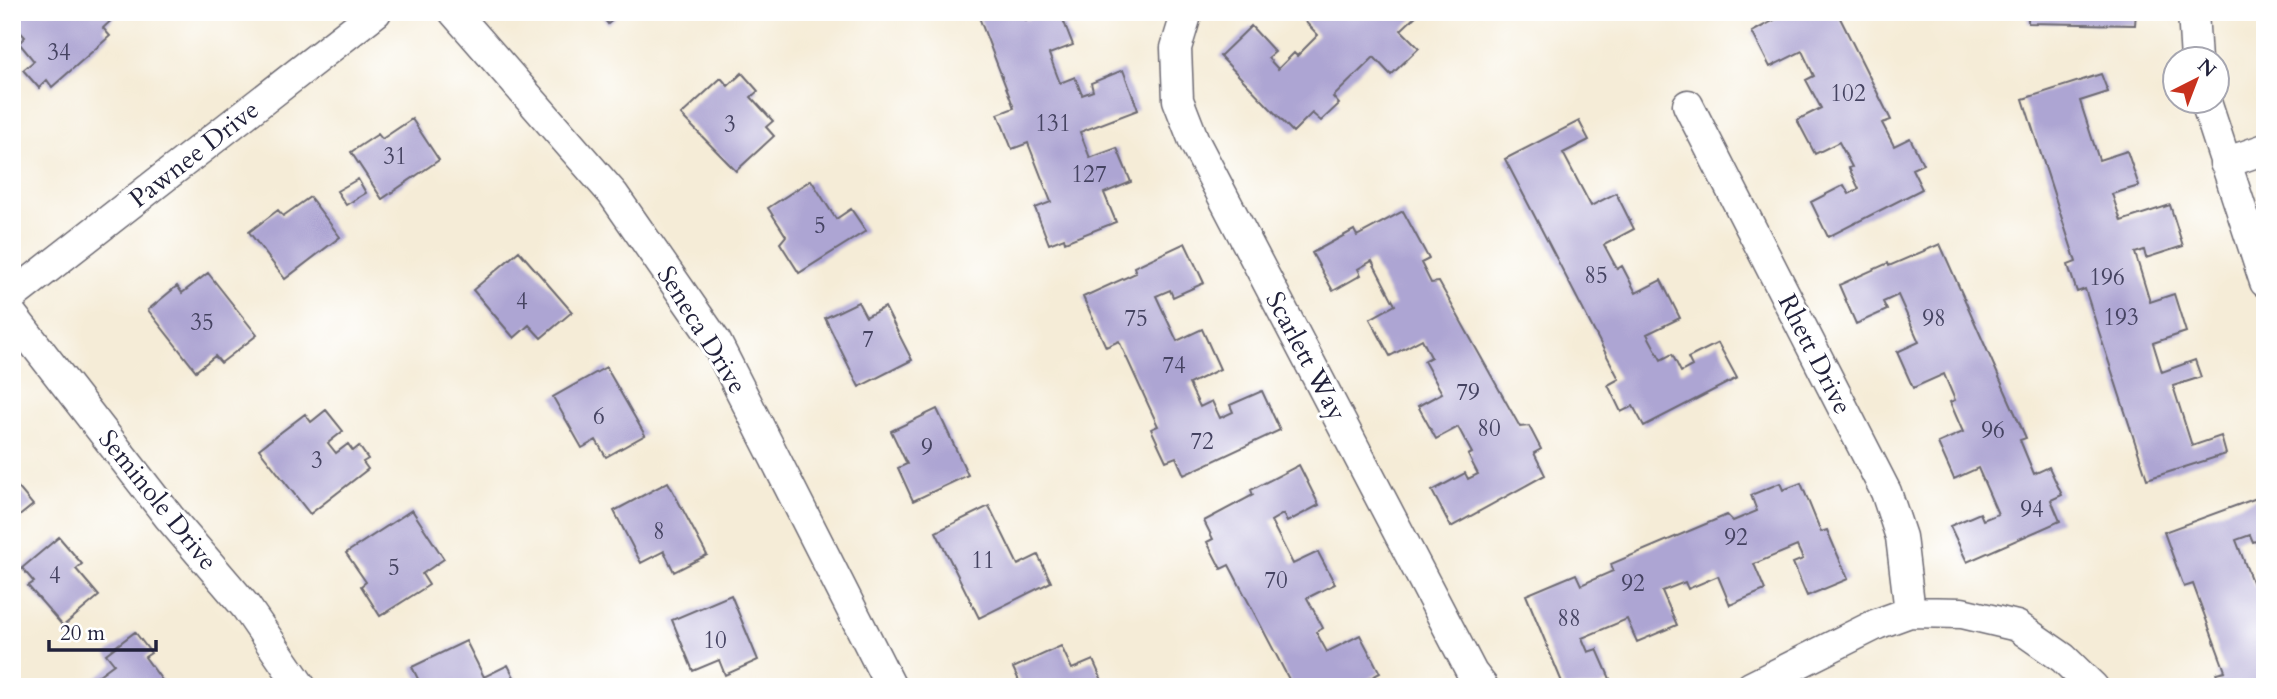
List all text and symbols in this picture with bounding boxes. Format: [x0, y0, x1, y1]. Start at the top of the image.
house number: 34 [47, 37, 71, 68]
north arrow [2162, 46, 2232, 116]
text: N [2192, 53, 2222, 84]
house number: 102 [1830, 78, 1866, 109]
street label: Pawnee Drive [122, 92, 266, 216]
house number: 131 [1035, 108, 1071, 139]
house number: 3 [724, 109, 736, 140]
house number: 31 [383, 141, 407, 172]
house number: 127 [1071, 159, 1107, 190]
house number: 5 [814, 210, 826, 241]
street label: Seneca Drive [649, 260, 755, 400]
house number: 85 [1584, 260, 1608, 291]
house number: 196 [2089, 262, 2125, 293]
street label: Scarlett Way [1257, 285, 1355, 427]
house number: 4 [516, 286, 528, 317]
street label: Rhett Drive [1770, 288, 1860, 420]
house number: 193 [2103, 302, 2139, 333]
house number: 75 [1124, 303, 1148, 334]
house number: 98 [1922, 303, 1946, 334]
house number: 35 [190, 307, 214, 338]
house number: 7 [862, 324, 874, 355]
house number: 74 [1162, 350, 1186, 381]
house number: 79 [1456, 377, 1480, 408]
house number: 6 [593, 401, 605, 432]
house number: 80 [1477, 413, 1501, 444]
house number: 96 [1981, 415, 2005, 446]
street label: Seminole Drive [91, 422, 225, 578]
house number: 72 [1190, 426, 1214, 457]
house number: 9 [921, 432, 933, 463]
house number: 3 [311, 445, 323, 476]
house number: 94 [2020, 494, 2044, 525]
house number: 8 [653, 516, 665, 547]
house number: 92 [1724, 522, 1748, 553]
house number: 11 [971, 545, 995, 576]
house number: 5 [388, 552, 400, 583]
house number: 4 [49, 560, 61, 591]
house number: 70 [1264, 565, 1288, 596]
house number: 92 [1621, 568, 1645, 599]
house number: 88 [1557, 603, 1581, 634]
scale bar [49, 608, 156, 652]
text: 20 m [60, 619, 105, 648]
house number: 10 [703, 625, 727, 656]

